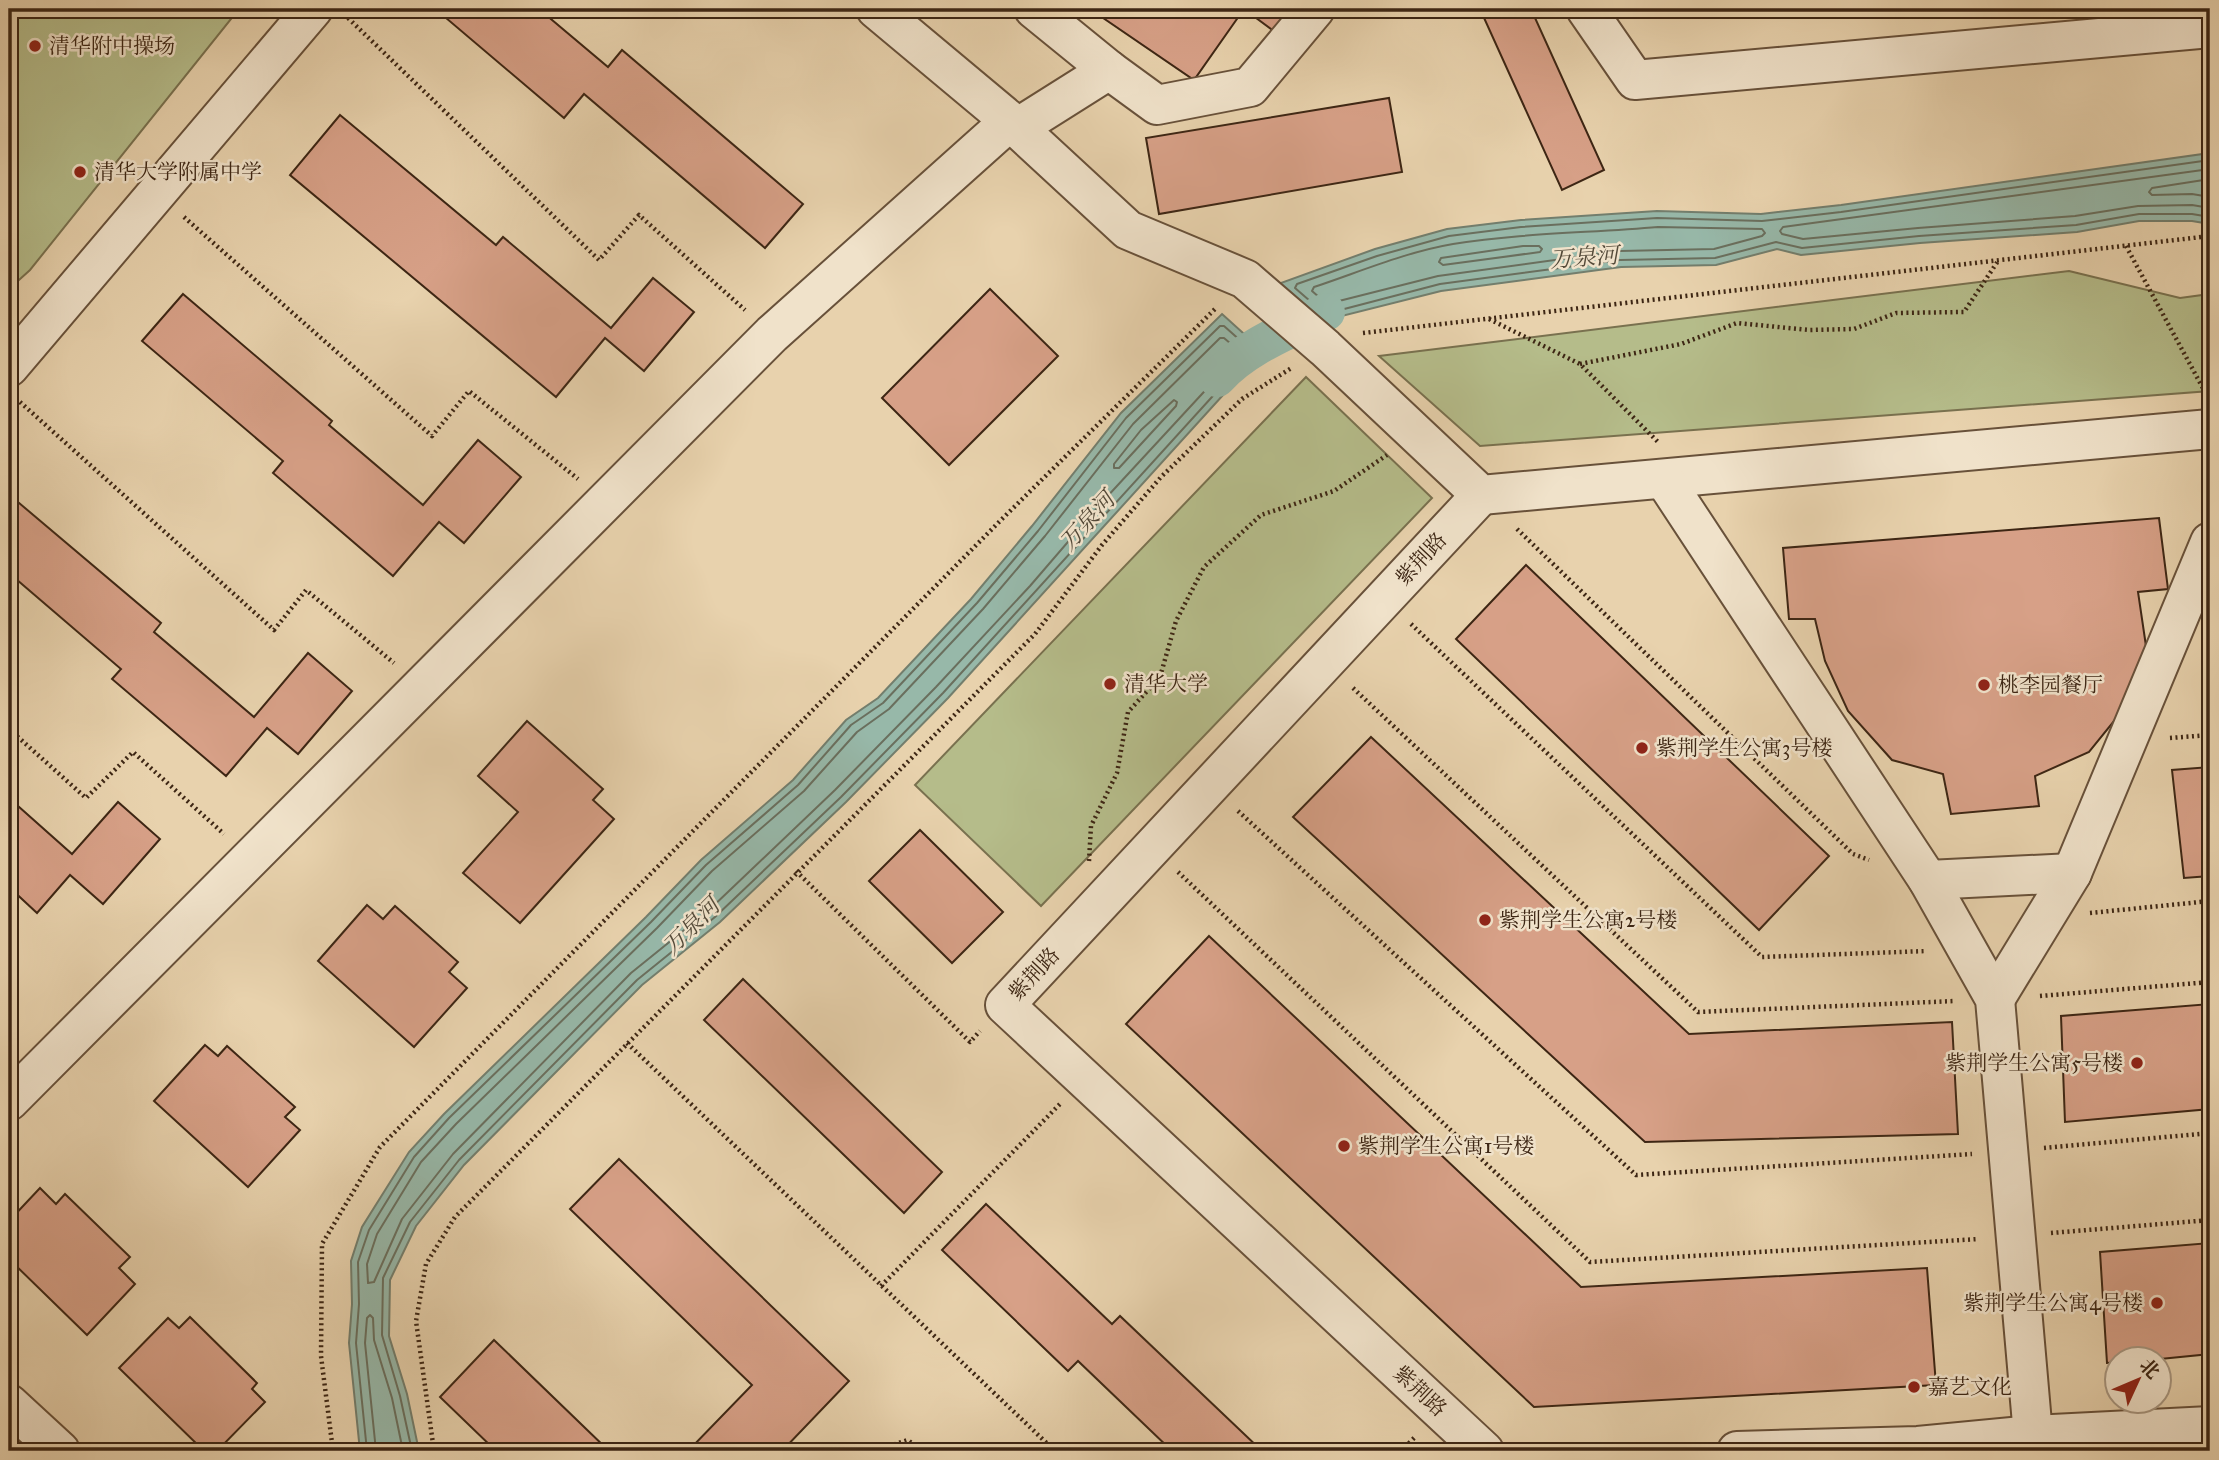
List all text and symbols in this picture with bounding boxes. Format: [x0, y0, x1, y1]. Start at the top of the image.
place label: 清华附中操场 [49, 33, 175, 59]
marker: 清华附中操场 [27, 38, 43, 54]
place label: 清华大学附属中学 [94, 159, 262, 185]
marker: 清华大学附属中学 [72, 164, 88, 180]
water label: 万泉河 [1549, 240, 1623, 273]
water label: 万泉河 [1054, 483, 1123, 556]
street label: 紫荆路 [1390, 527, 1452, 591]
place label: 清华大学 [1124, 671, 1208, 697]
place label: 桃李园餐厅 [1998, 672, 2103, 698]
marker: 清华大学 [1102, 676, 1118, 692]
marker: 桃李园餐厅 [1976, 677, 1992, 693]
place label: 紫荆学生公寓3号楼 [1656, 735, 1832, 761]
marker: 紫荆学生公寓3号楼 [1634, 740, 1650, 756]
water label: 万泉河 [657, 889, 728, 960]
place label: 紫荆学生公寓2号楼 [1499, 907, 1677, 933]
marker: 紫荆学生公寓2号楼 [1477, 912, 1493, 928]
street label: 紫荆路 [1003, 942, 1065, 1006]
place label: 紫荆学生公寓5号楼 [1945, 1050, 2123, 1076]
marker: 紫荆学生公寓5号楼 [2129, 1055, 2145, 1071]
place label: 紫荆学生公寓1号楼 [1358, 1133, 1534, 1159]
marker: 紫荆学生公寓1号楼 [1336, 1138, 1352, 1154]
place label: 紫荆学生公寓4号楼 [1963, 1290, 2143, 1316]
marker: 紫荆学生公寓4号楼 [2149, 1295, 2165, 1311]
north arrow [2104, 1344, 2174, 1414]
text: 北 [2135, 1354, 2165, 1383]
street label: 紫荆路 [1388, 1360, 1452, 1422]
place label: 嘉艺文化 [1928, 1374, 2012, 1400]
marker: 嘉艺文化 [1906, 1379, 1922, 1395]

